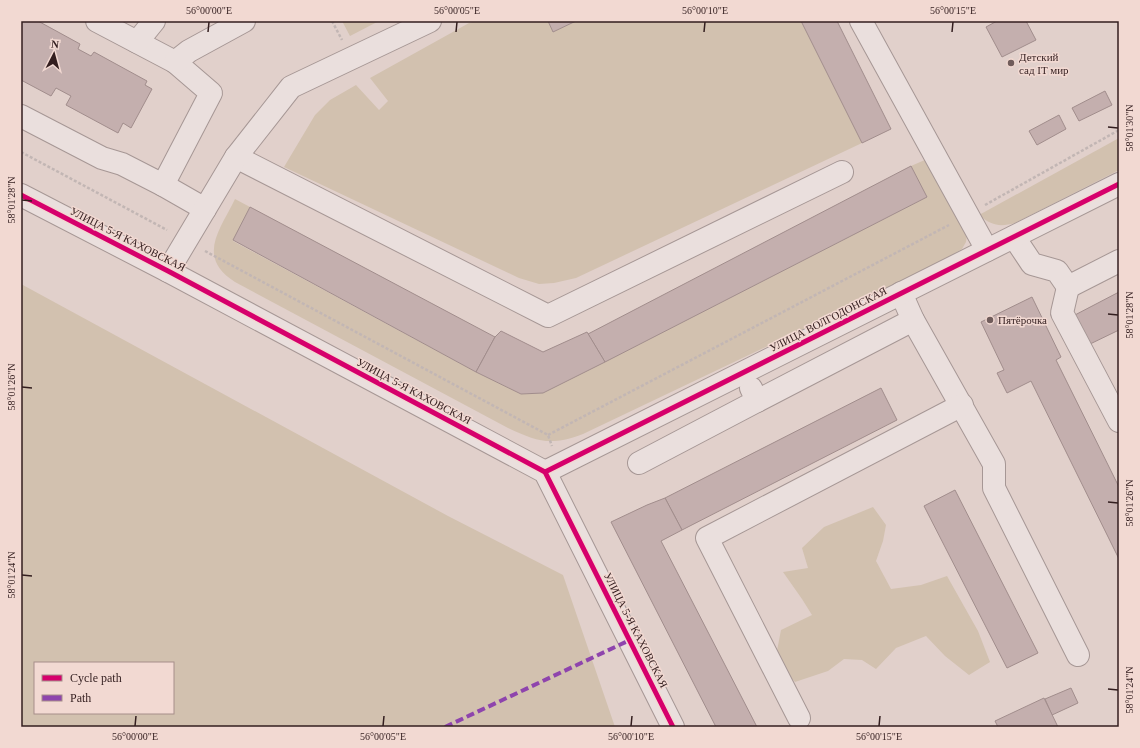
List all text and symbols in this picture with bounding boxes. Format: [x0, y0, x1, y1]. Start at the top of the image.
text: 56°00'00"E [186, 5, 232, 16]
text: 56°00'05"E [434, 5, 480, 16]
text: 56°00'10"E [682, 5, 728, 16]
text: 56°00'15"E [930, 5, 976, 16]
north arrow [34, 34, 74, 74]
text: N [50, 38, 60, 50]
place label: Детский сад IT мир [1019, 51, 1069, 76]
marker: Детский сад IT мир [1006, 58, 1016, 68]
text: 58°01'30"N [1124, 104, 1135, 152]
text: 58°01'28"N [6, 176, 17, 224]
street label: УЛИЦА 5-Я КАХОВСКАЯ [68, 205, 188, 274]
street label: УЛИЦА ВОЛГОДОНСКАЯ [768, 284, 889, 354]
text: 58°01'28"N [1124, 291, 1135, 339]
place label: Пятёрочка [998, 314, 1047, 326]
marker: Пятёрочка [985, 315, 995, 325]
street label: УЛИЦА 5-Я КАХОВСКАЯ [355, 356, 474, 427]
text: 58°01'26"N [6, 363, 17, 411]
text: 58°01'26"N [1124, 479, 1135, 527]
text: 58°01'24"N [6, 551, 17, 599]
street label: УЛИЦА 5-Я КАХОВСКАЯ [602, 570, 671, 690]
legend [34, 662, 174, 714]
text: 58°01'24"N [1124, 666, 1135, 714]
text: Cycle path [70, 671, 122, 685]
text: Path [70, 691, 91, 705]
text: 56°00'00"E [112, 731, 158, 742]
text: 56°00'05"E [360, 731, 406, 742]
text: 56°00'10"E [608, 731, 654, 742]
text: 56°00'15"E [856, 731, 902, 742]

